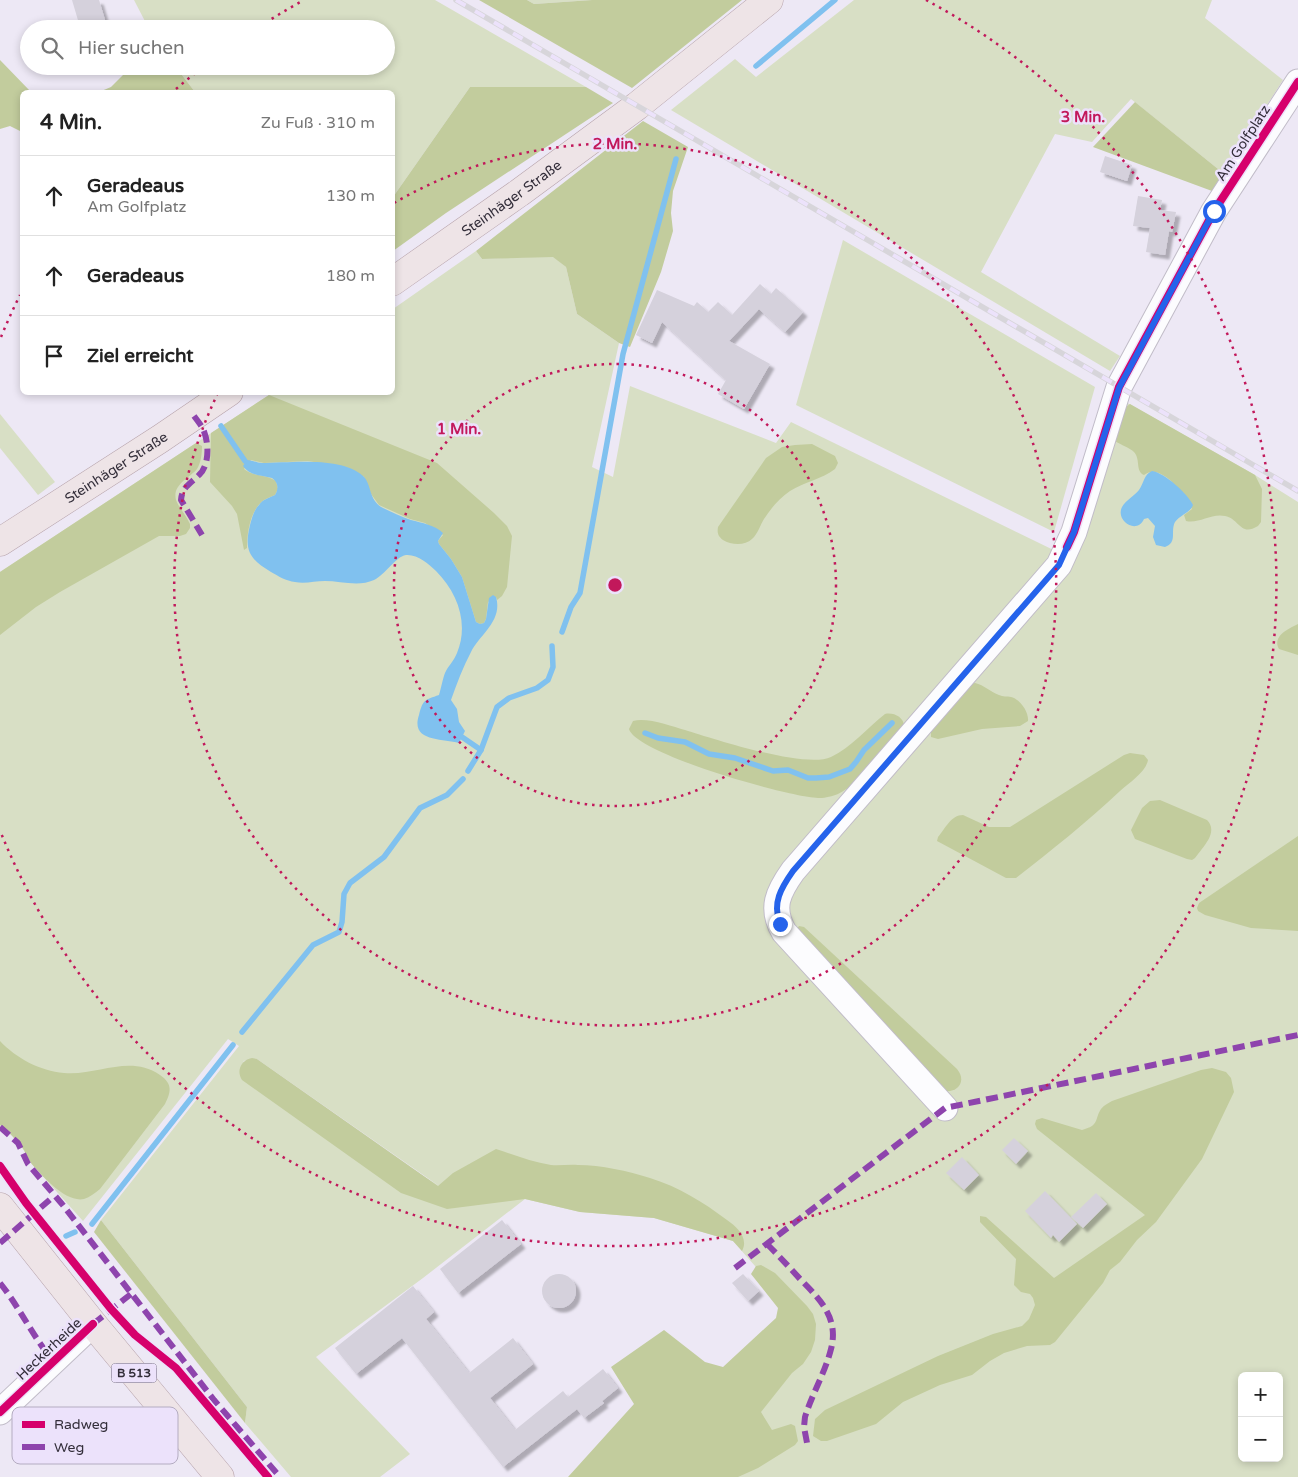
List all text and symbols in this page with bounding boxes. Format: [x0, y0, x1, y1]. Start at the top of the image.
search box [20, 20, 395, 75]
icon: search [38, 34, 66, 62]
text: Hier suchen [78, 37, 185, 59]
street label: Am Golfplatz [1212, 102, 1274, 184]
text: 3 Min. [1061, 108, 1105, 126]
text: 4 Min. [40, 110, 102, 135]
text: Zu Fuß · 310 m [261, 113, 375, 133]
text: 2 Min. [593, 135, 637, 153]
street label: Steinhäger Straße [458, 156, 565, 239]
text: Geradeaus [87, 175, 184, 197]
icon: ahead [40, 182, 68, 210]
text: 130 m [326, 186, 375, 206]
text: Am Golfplatz [87, 197, 187, 217]
route start [1203, 200, 1226, 223]
icon: ahead [40, 262, 68, 290]
text: Geradeaus [87, 265, 184, 287]
text: 180 m [326, 266, 375, 286]
icon: arrive [40, 342, 68, 370]
text: Ziel erreicht [87, 345, 194, 367]
text: 1 Min. [437, 420, 481, 438]
street label: Steinhäger Straße [61, 428, 171, 507]
centre of rings [606, 576, 624, 594]
route end [769, 913, 792, 936]
street label: Heckerheide [13, 1314, 85, 1384]
road number: B 513 [112, 1364, 156, 1382]
map controls [1238, 1372, 1283, 1462]
button: + [1238, 1372, 1283, 1417]
legend [12, 1407, 178, 1464]
text: Radweg [54, 1416, 108, 1433]
button: − [1238, 1417, 1283, 1462]
text: Weg [54, 1439, 84, 1456]

